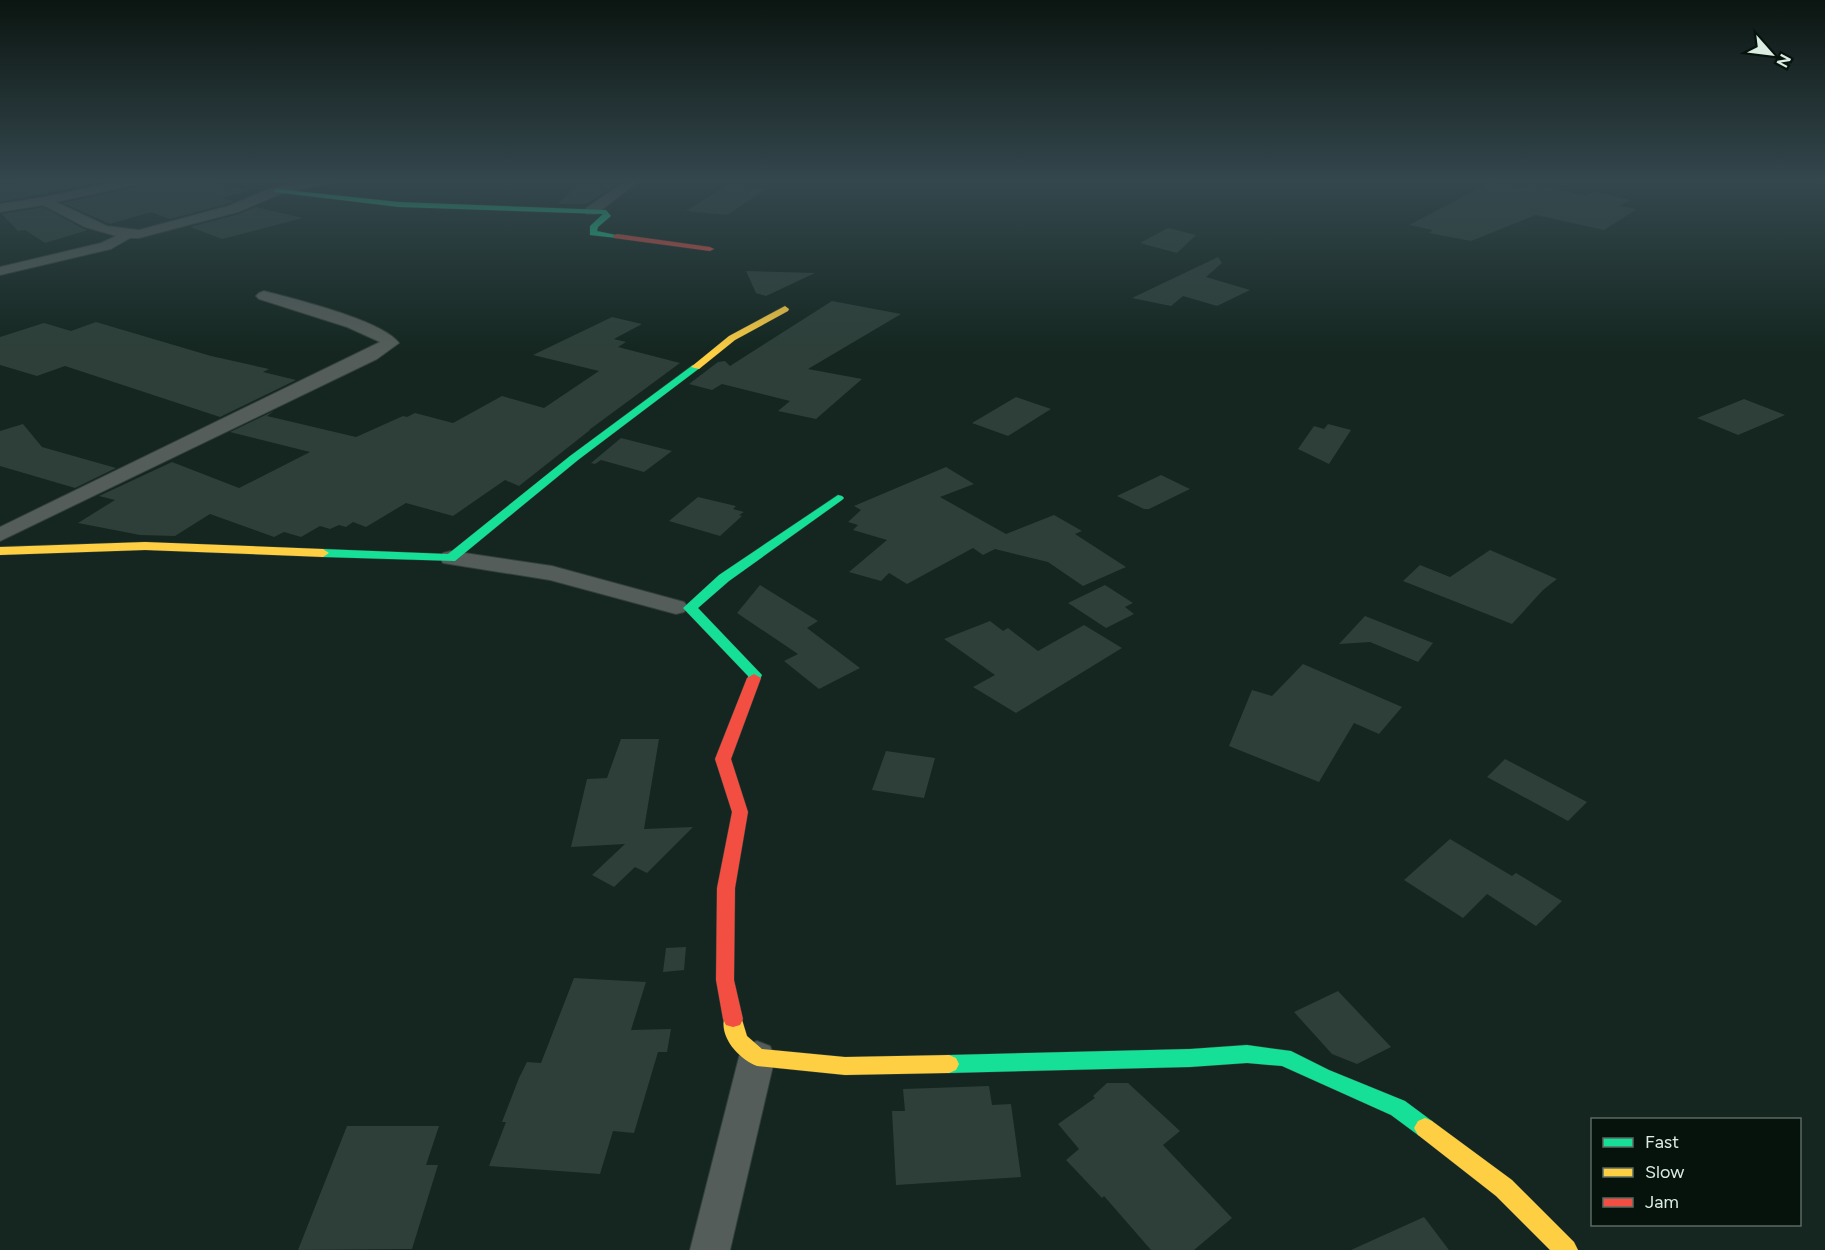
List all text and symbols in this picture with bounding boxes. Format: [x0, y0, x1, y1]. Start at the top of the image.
north arrow [1741, 24, 1801, 84]
text: N [1773, 51, 1795, 71]
legend [1591, 1118, 1801, 1226]
text: Fast [1645, 1131, 1679, 1153]
text: Slow [1645, 1161, 1684, 1183]
text: Jam [1645, 1191, 1679, 1213]

